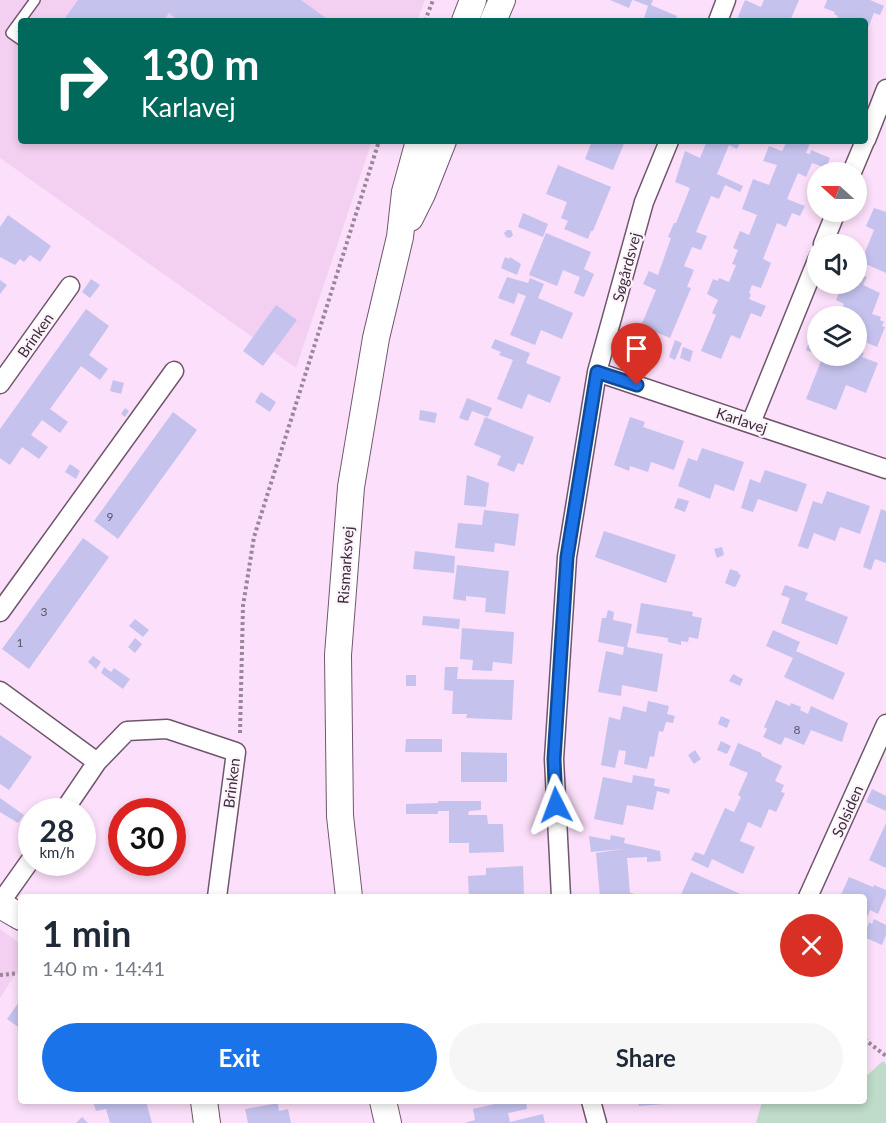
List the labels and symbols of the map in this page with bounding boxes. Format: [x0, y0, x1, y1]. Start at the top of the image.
north arrow [807, 162, 867, 222]
street label: Søgårdsvej [608, 230, 644, 304]
street label: Brinken [13, 309, 57, 361]
pin [611, 323, 662, 385]
street label: Karlavej [714, 403, 770, 437]
house number: 9 [107, 509, 114, 524]
street label: Rismarksvej [333, 526, 357, 604]
house number: 3 [41, 604, 48, 619]
house number: 1 [17, 635, 24, 650]
house number: 8 [794, 722, 801, 737]
street label: Brinken [219, 757, 243, 809]
position arrow [524, 773, 588, 837]
street label: Solsiden [828, 782, 866, 840]
speed limit sign: 30 [108, 798, 186, 876]

